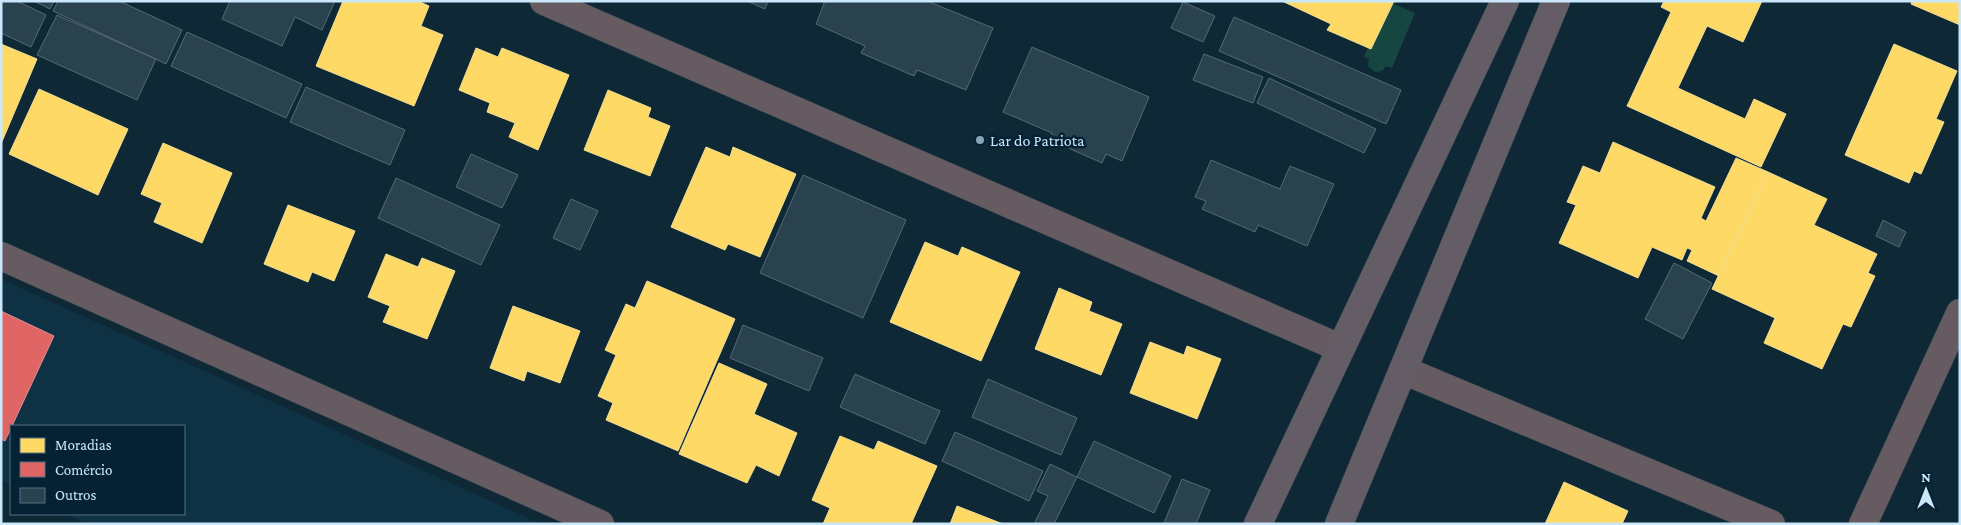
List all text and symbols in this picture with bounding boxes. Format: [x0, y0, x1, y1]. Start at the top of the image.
place label: Lar do Patriota [990, 132, 1085, 149]
marker: Lar do Patriota [974, 134, 986, 146]
legend [10, 425, 185, 515]
text: Moradias [55, 437, 112, 453]
text: Comércio [55, 462, 112, 478]
north arrow [1901, 465, 1951, 515]
text: N [1921, 469, 1931, 485]
text: Outros [55, 487, 96, 503]

